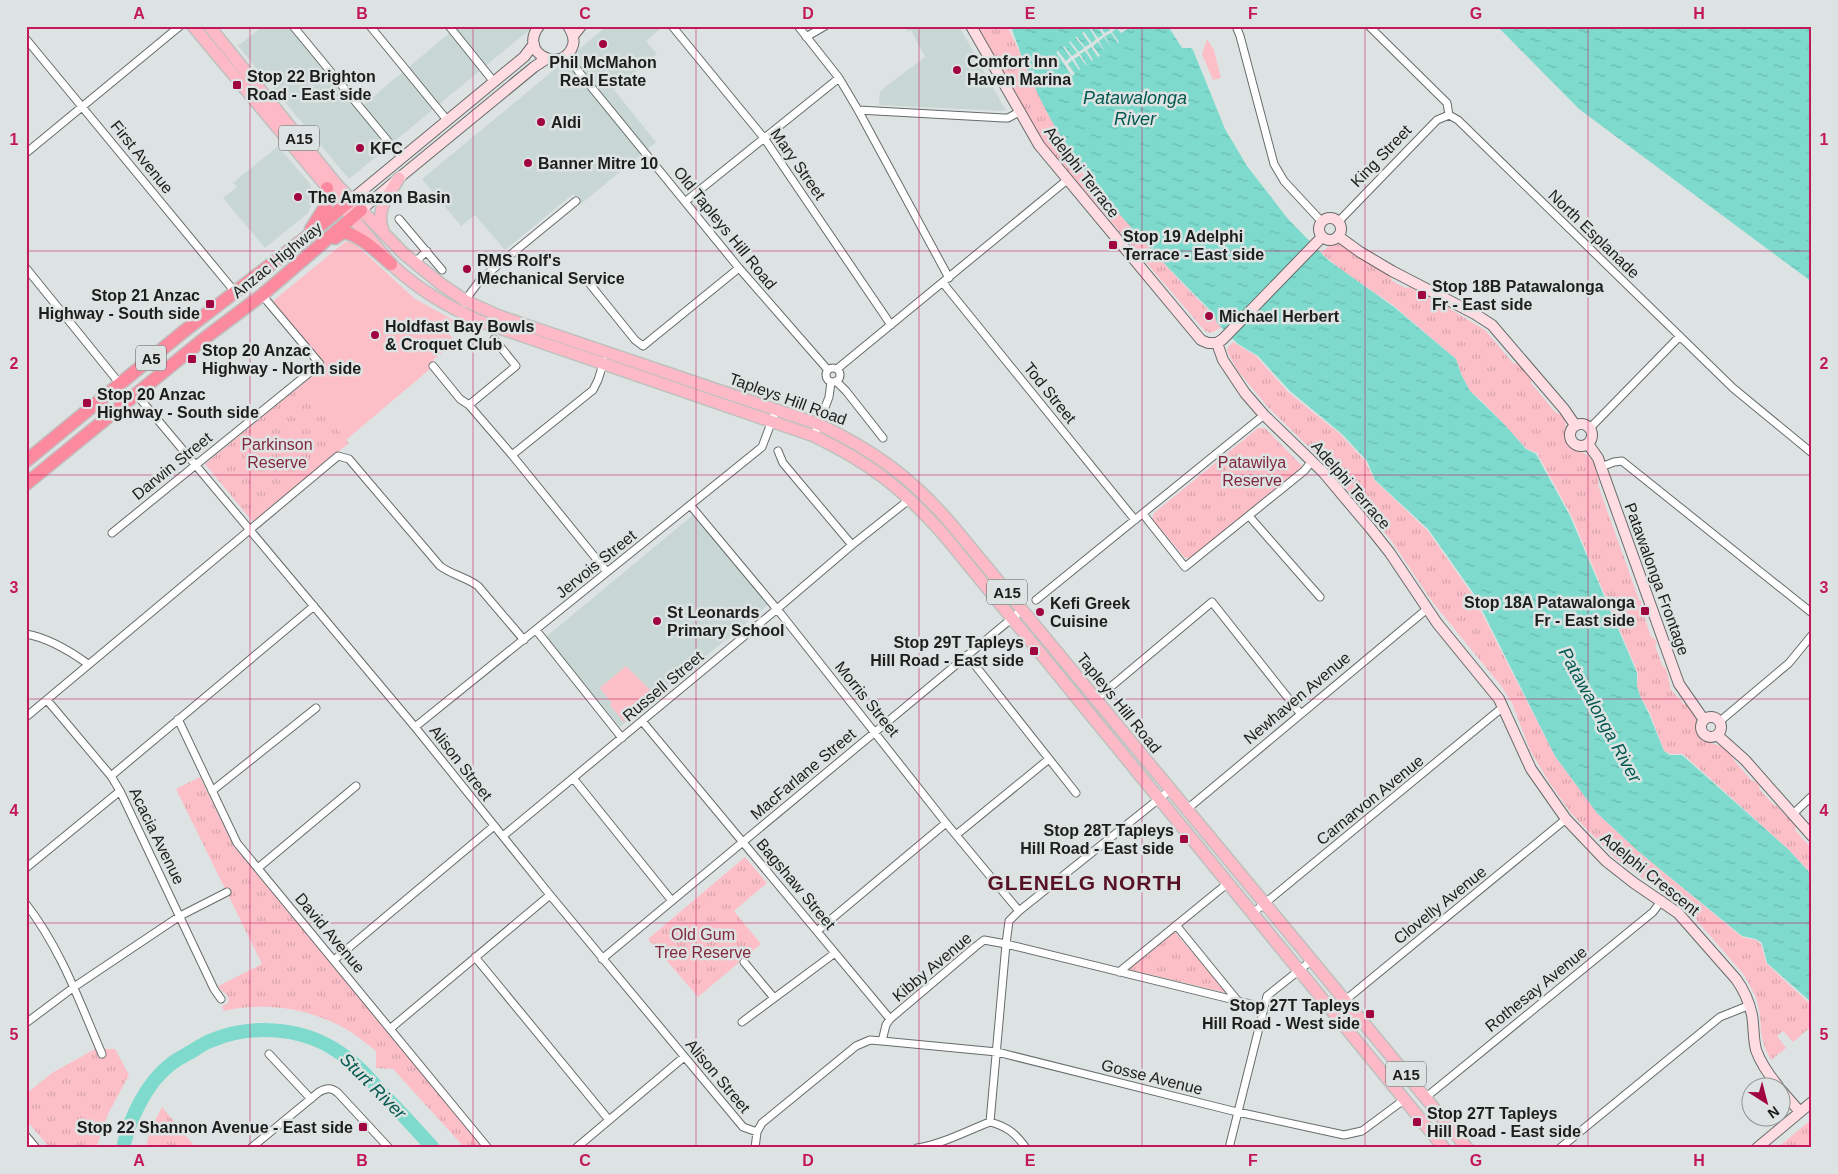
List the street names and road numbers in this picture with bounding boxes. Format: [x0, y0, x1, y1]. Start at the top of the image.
street label: First Avenue [108, 117, 177, 197]
street label: King Street [1347, 121, 1415, 190]
street label: Adelphi Terrace [1041, 123, 1123, 221]
street label: Mary Street [767, 125, 829, 203]
road number: A15 [279, 126, 319, 150]
street label: Old Tapleys Hill Road [670, 163, 780, 293]
street label: North Esplanade [1545, 186, 1643, 282]
street label: Anzac Highway [229, 219, 325, 301]
road number: A5 [136, 346, 166, 370]
street label: Tod Street [1020, 359, 1080, 427]
street label: Tapleys Hill Road [727, 370, 849, 428]
street label: Darwin Street [129, 429, 215, 503]
street label: Adelphi Terrace [1308, 438, 1394, 532]
street label: Patawalonga Frontage [1621, 500, 1693, 658]
street label: Jervois Street [553, 526, 640, 601]
road number: A15 [987, 580, 1027, 604]
street label: Russell Street [619, 647, 707, 725]
street label: Newhaven Avenue [1241, 649, 1354, 747]
street label: Tapleys Hill Road [1073, 650, 1165, 756]
street label: Morris Street [832, 658, 903, 740]
street label: Alison Street [426, 722, 496, 804]
street label: MacFarlane Street [747, 725, 859, 823]
street label: Carnarvon Avenue [1313, 752, 1427, 848]
street label: Acacia Avenue [126, 785, 188, 887]
street label: Adelphi Crescent [1597, 829, 1703, 919]
street label: Bagshaw Street [753, 835, 839, 933]
street label: Clovelly Avenue [1391, 863, 1490, 947]
street label: David Avenue [292, 890, 368, 976]
street label: Kibby Avenue [889, 929, 975, 1005]
street label: Rothesay Avenue [1482, 943, 1590, 1035]
street label: Alison Street [682, 1036, 754, 1117]
street label: Gosse Avenue [1100, 1056, 1205, 1098]
road number: A15 [1386, 1062, 1426, 1086]

